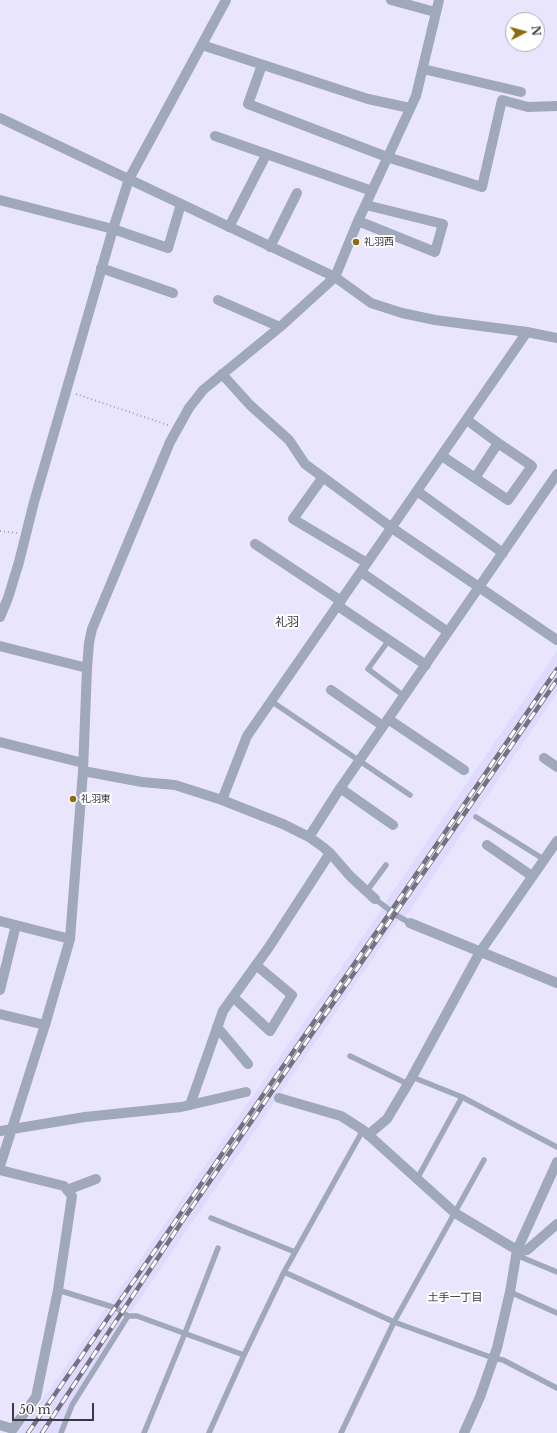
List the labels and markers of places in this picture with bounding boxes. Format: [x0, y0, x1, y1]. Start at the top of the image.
place label: 礼羽西 [364, 236, 394, 248]
marker: 礼羽西 [351, 237, 361, 247]
place label: 礼羽東 [81, 793, 111, 805]
marker: 礼羽東 [68, 794, 78, 804]

